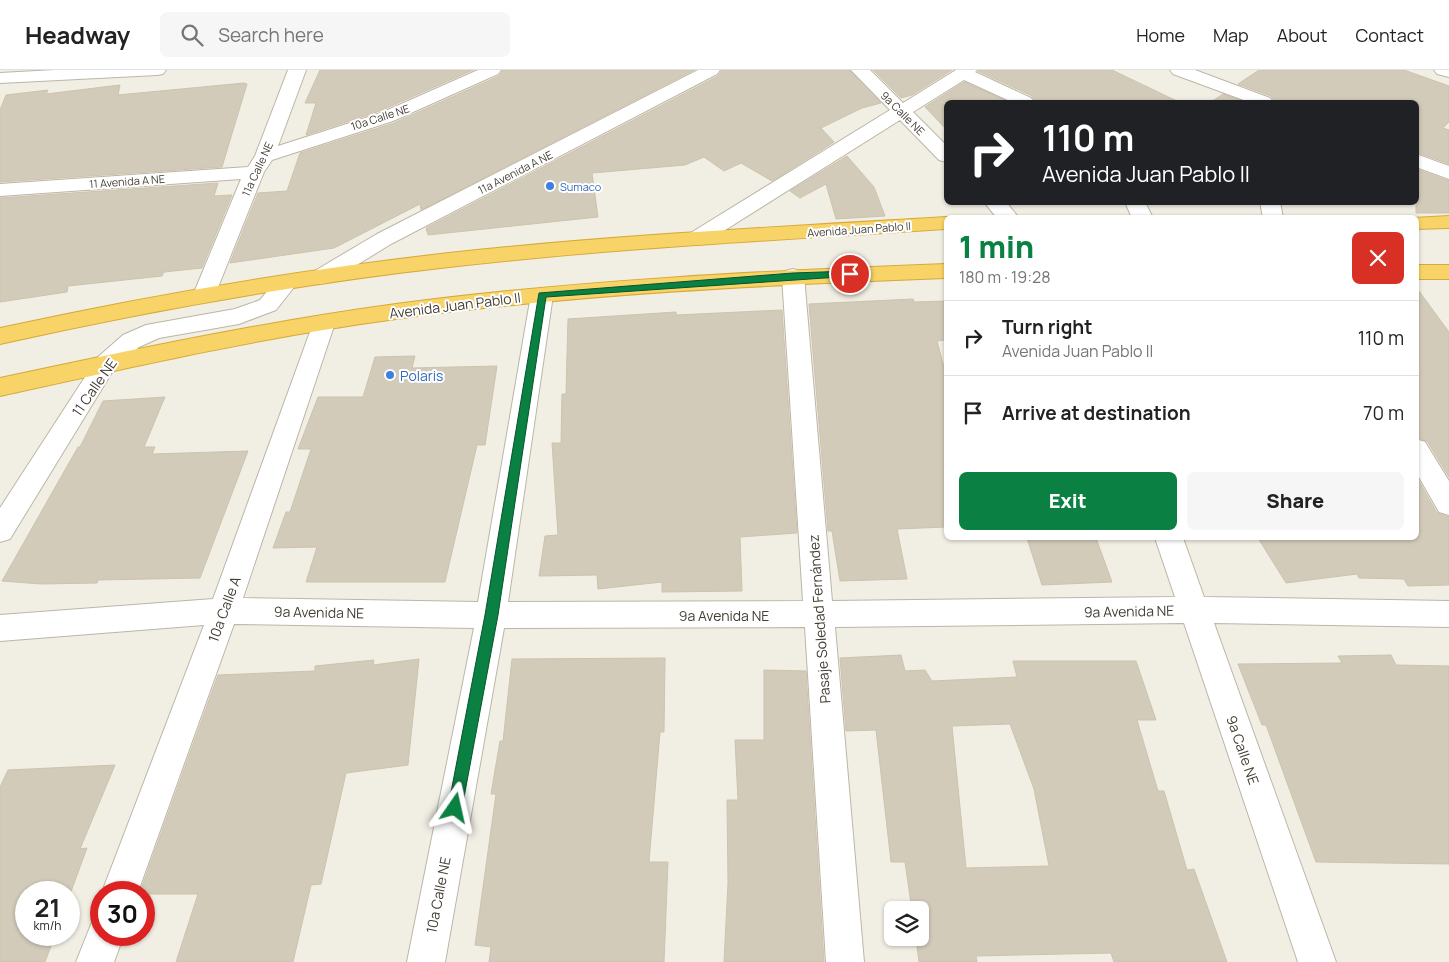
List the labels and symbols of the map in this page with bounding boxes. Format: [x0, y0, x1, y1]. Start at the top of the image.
street label: 9a Calle NE [878, 88, 928, 138]
street label: 10a Calle NE [349, 100, 411, 134]
street label: 11a Calle NE [238, 139, 276, 199]
street label: 11a Avenida A NE [475, 147, 555, 197]
street label: 11 Avenida A NE [89, 171, 165, 191]
place label: Sumaco [560, 179, 602, 194]
marker: Sumaco [544, 180, 556, 192]
street label: Avenida Juan Pablo II [807, 218, 911, 240]
pin [829, 253, 871, 295]
street label: Avenida Juan Pablo II [388, 288, 522, 322]
street label: 11 Calle NE [67, 354, 121, 420]
place label: Polaris [400, 366, 443, 385]
marker: Polaris [384, 369, 396, 381]
street label: Pasaje Soledad Fernández [804, 534, 834, 704]
street label: 10a Calle A [203, 573, 245, 645]
street label: 9a Avenida NE [1084, 601, 1174, 621]
street label: 9a Avenida NE [274, 602, 364, 622]
street label: 9a Avenida NE [679, 606, 769, 625]
street label: 9a Calle NE [1222, 713, 1264, 787]
position arrow [428, 781, 480, 833]
street label: 10a Calle NE [421, 855, 455, 935]
speed limit sign: 30 [90, 881, 155, 946]

